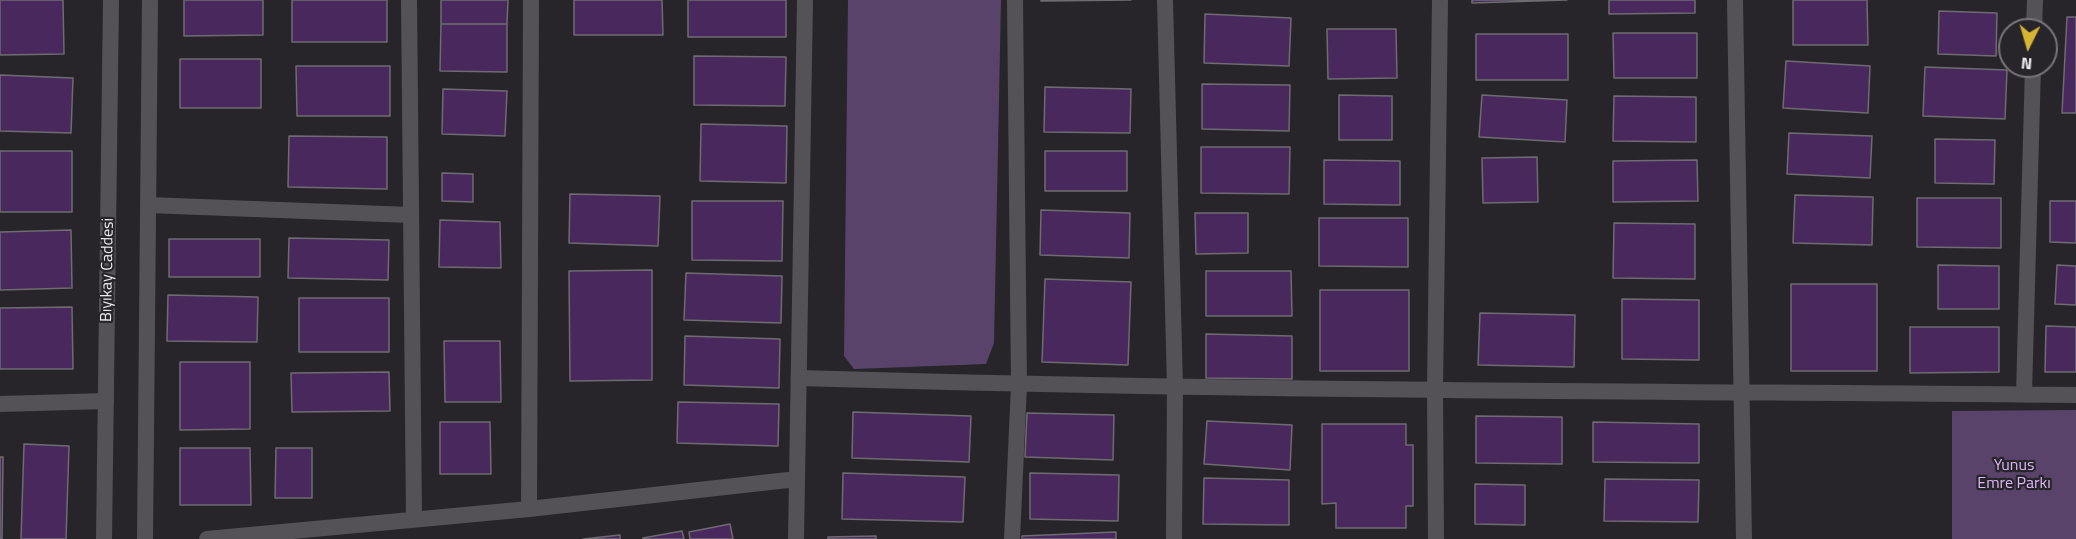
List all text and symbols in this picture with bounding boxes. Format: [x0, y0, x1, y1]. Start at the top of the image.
north arrow [1998, 18, 2058, 78]
text: N [2020, 52, 2033, 76]
street label: Bıyıkay Caddesi [97, 218, 119, 322]
park label: Yunus Emre Parkı [1977, 456, 2051, 494]

